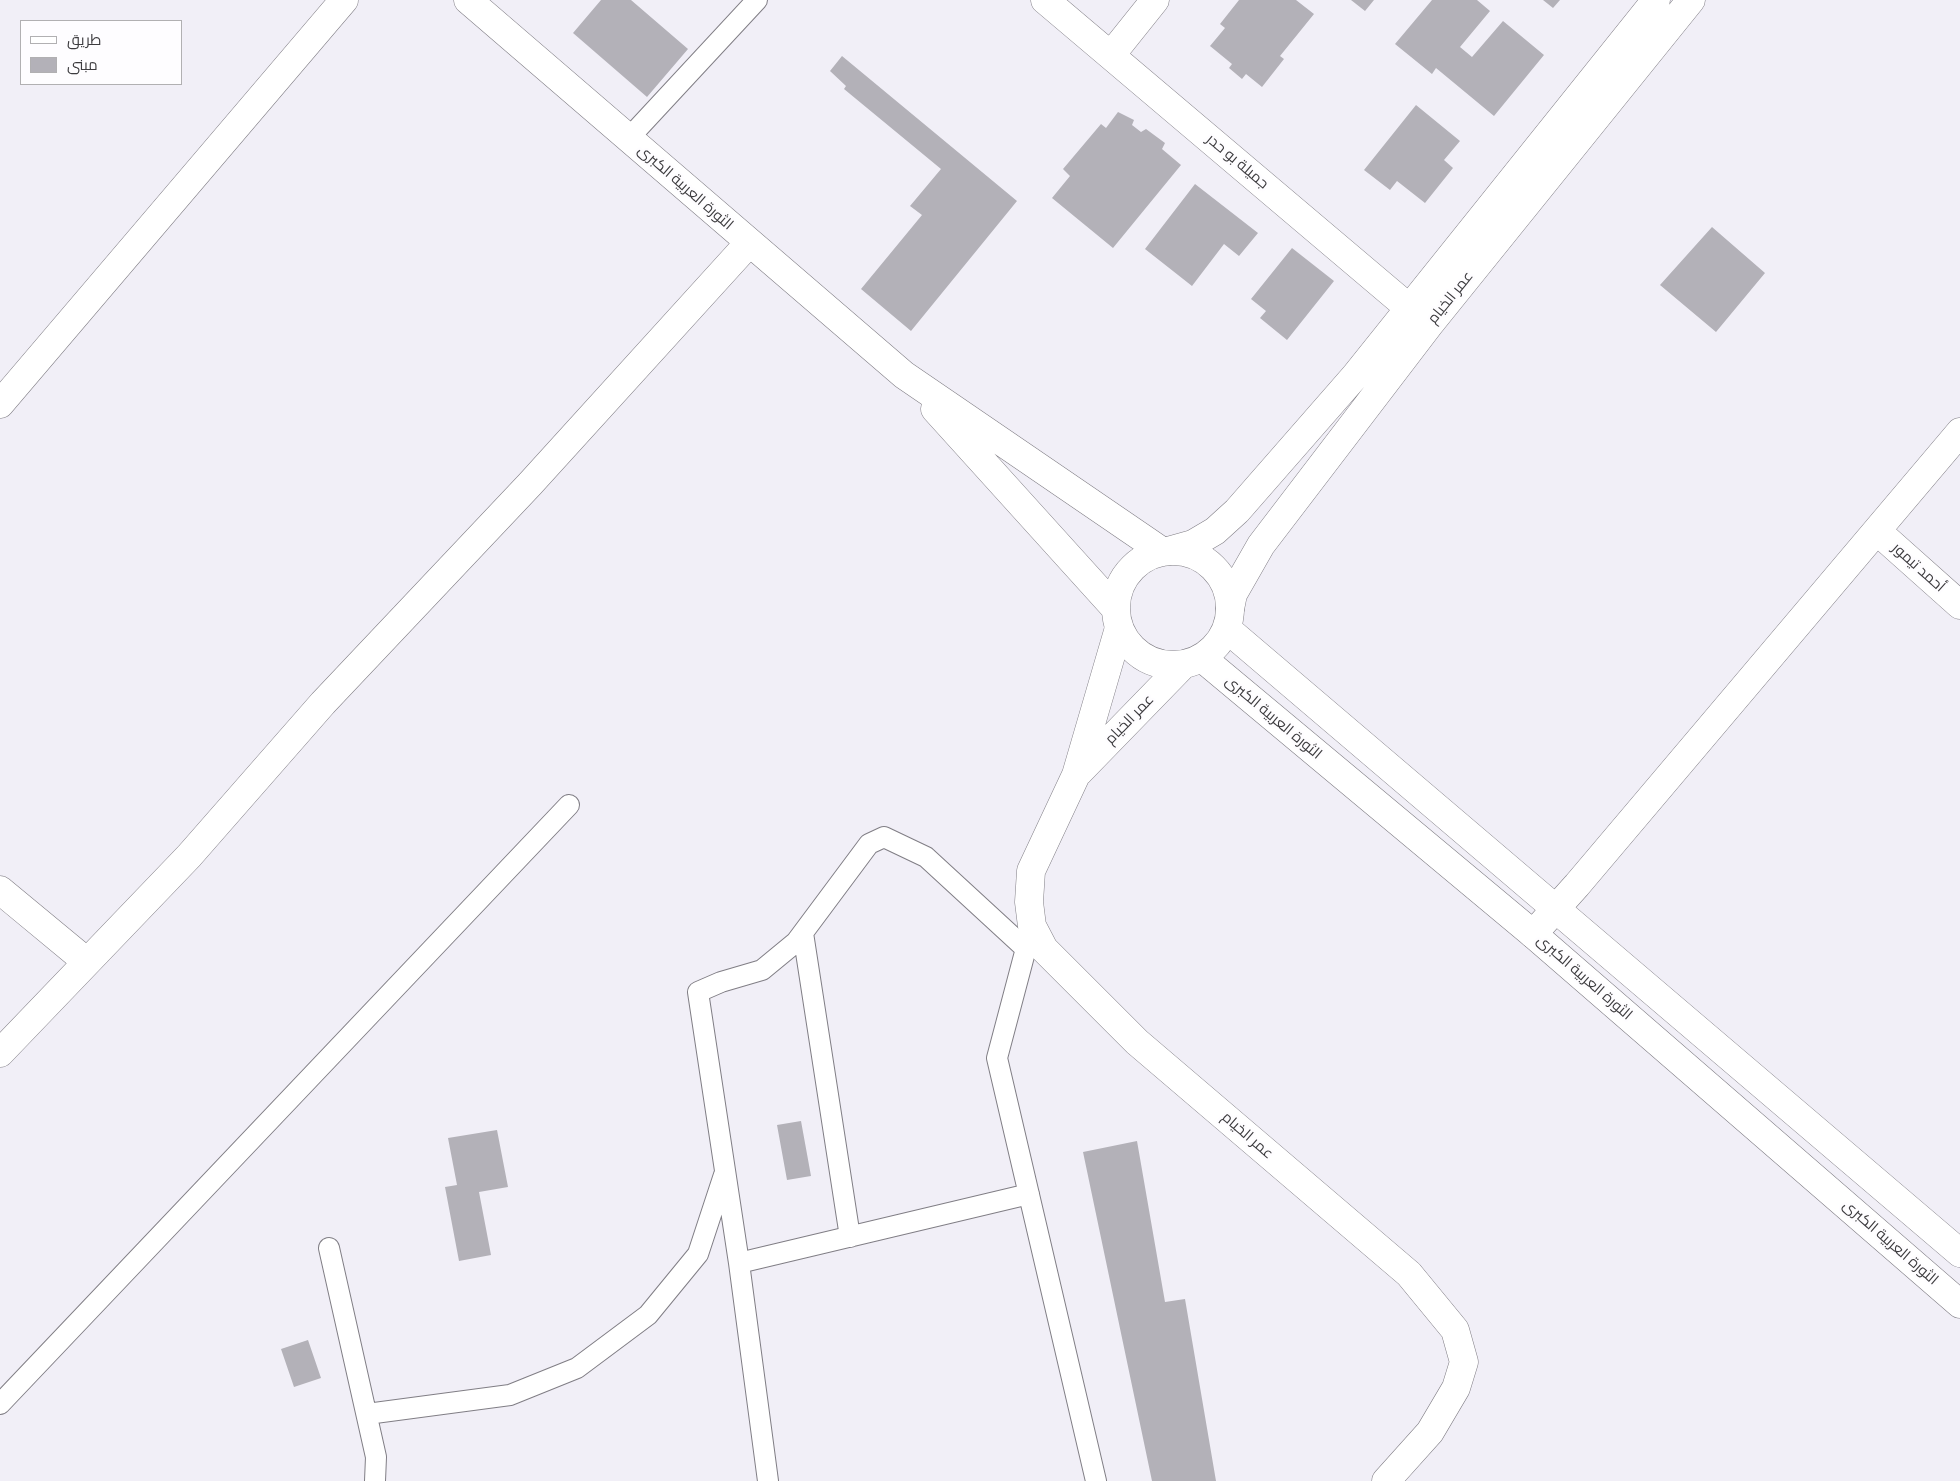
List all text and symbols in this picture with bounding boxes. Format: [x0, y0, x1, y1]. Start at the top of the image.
legend [20, 20, 182, 85]
text: طريق [67, 31, 101, 49]
text: مبنى [67, 56, 98, 74]
street label: جميلة بو حدر [1202, 131, 1272, 193]
street label: الثورة العربية الكبرى [634, 142, 736, 234]
street label: عمر الخيام [1424, 268, 1478, 328]
street label: أحمد تيمور [1888, 540, 1948, 596]
street label: الثورة العربية الكبرى [1221, 672, 1325, 764]
street label: عمر الخيام [1102, 691, 1158, 749]
street label: الثورة العربية الكبرى [1533, 932, 1635, 1024]
street label: عمر الخيام [1218, 1109, 1276, 1163]
street label: الثورة العربية الكبرى [1839, 1197, 1941, 1289]

